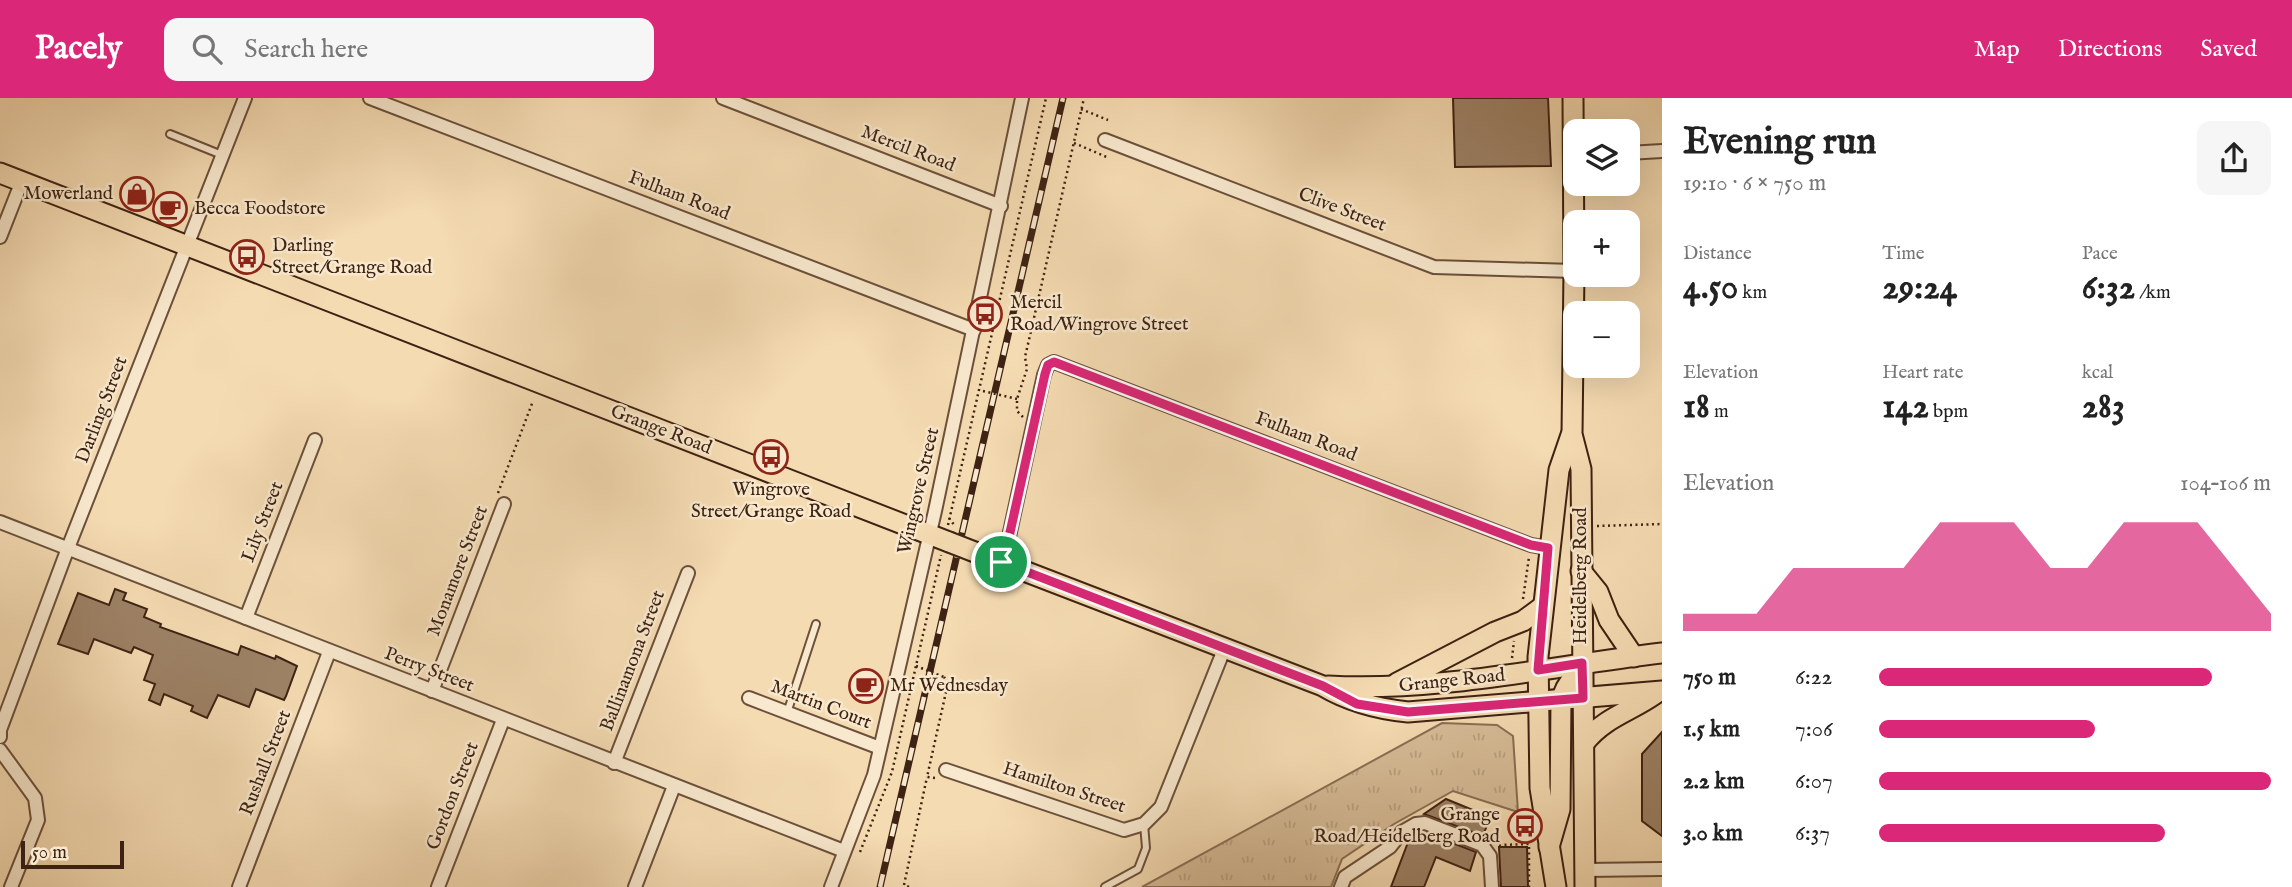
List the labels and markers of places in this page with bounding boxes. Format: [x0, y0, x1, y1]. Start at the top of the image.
shop icon: Mowerland [118, 175, 156, 213]
place label: Mowerland [24, 182, 114, 206]
cafe icon: Becca Foodstore [151, 190, 189, 228]
place label: Becca Foodstore [194, 197, 326, 221]
place label: Darling Street/Grange Road [272, 234, 433, 280]
bus stop icon: Darling Street/Grange Road [228, 238, 266, 276]
place label: Mercil Road/Wingrove Street [1010, 291, 1189, 337]
bus stop icon: Mercil Road/Wingrove Street [966, 295, 1004, 333]
bus stop icon: Wingrove Street/Grange Road [752, 438, 790, 476]
place label: Wingrove Street/Grange Road [691, 478, 852, 524]
pin [971, 532, 1031, 592]
cafe icon: Mr Wednesday [847, 667, 885, 705]
place label: Mr Wednesday [890, 674, 1009, 698]
place label: Grange Road/Heidelberg Road [1313, 803, 1501, 849]
bus stop icon: Grange Road/Heidelberg Road [1506, 807, 1544, 845]

